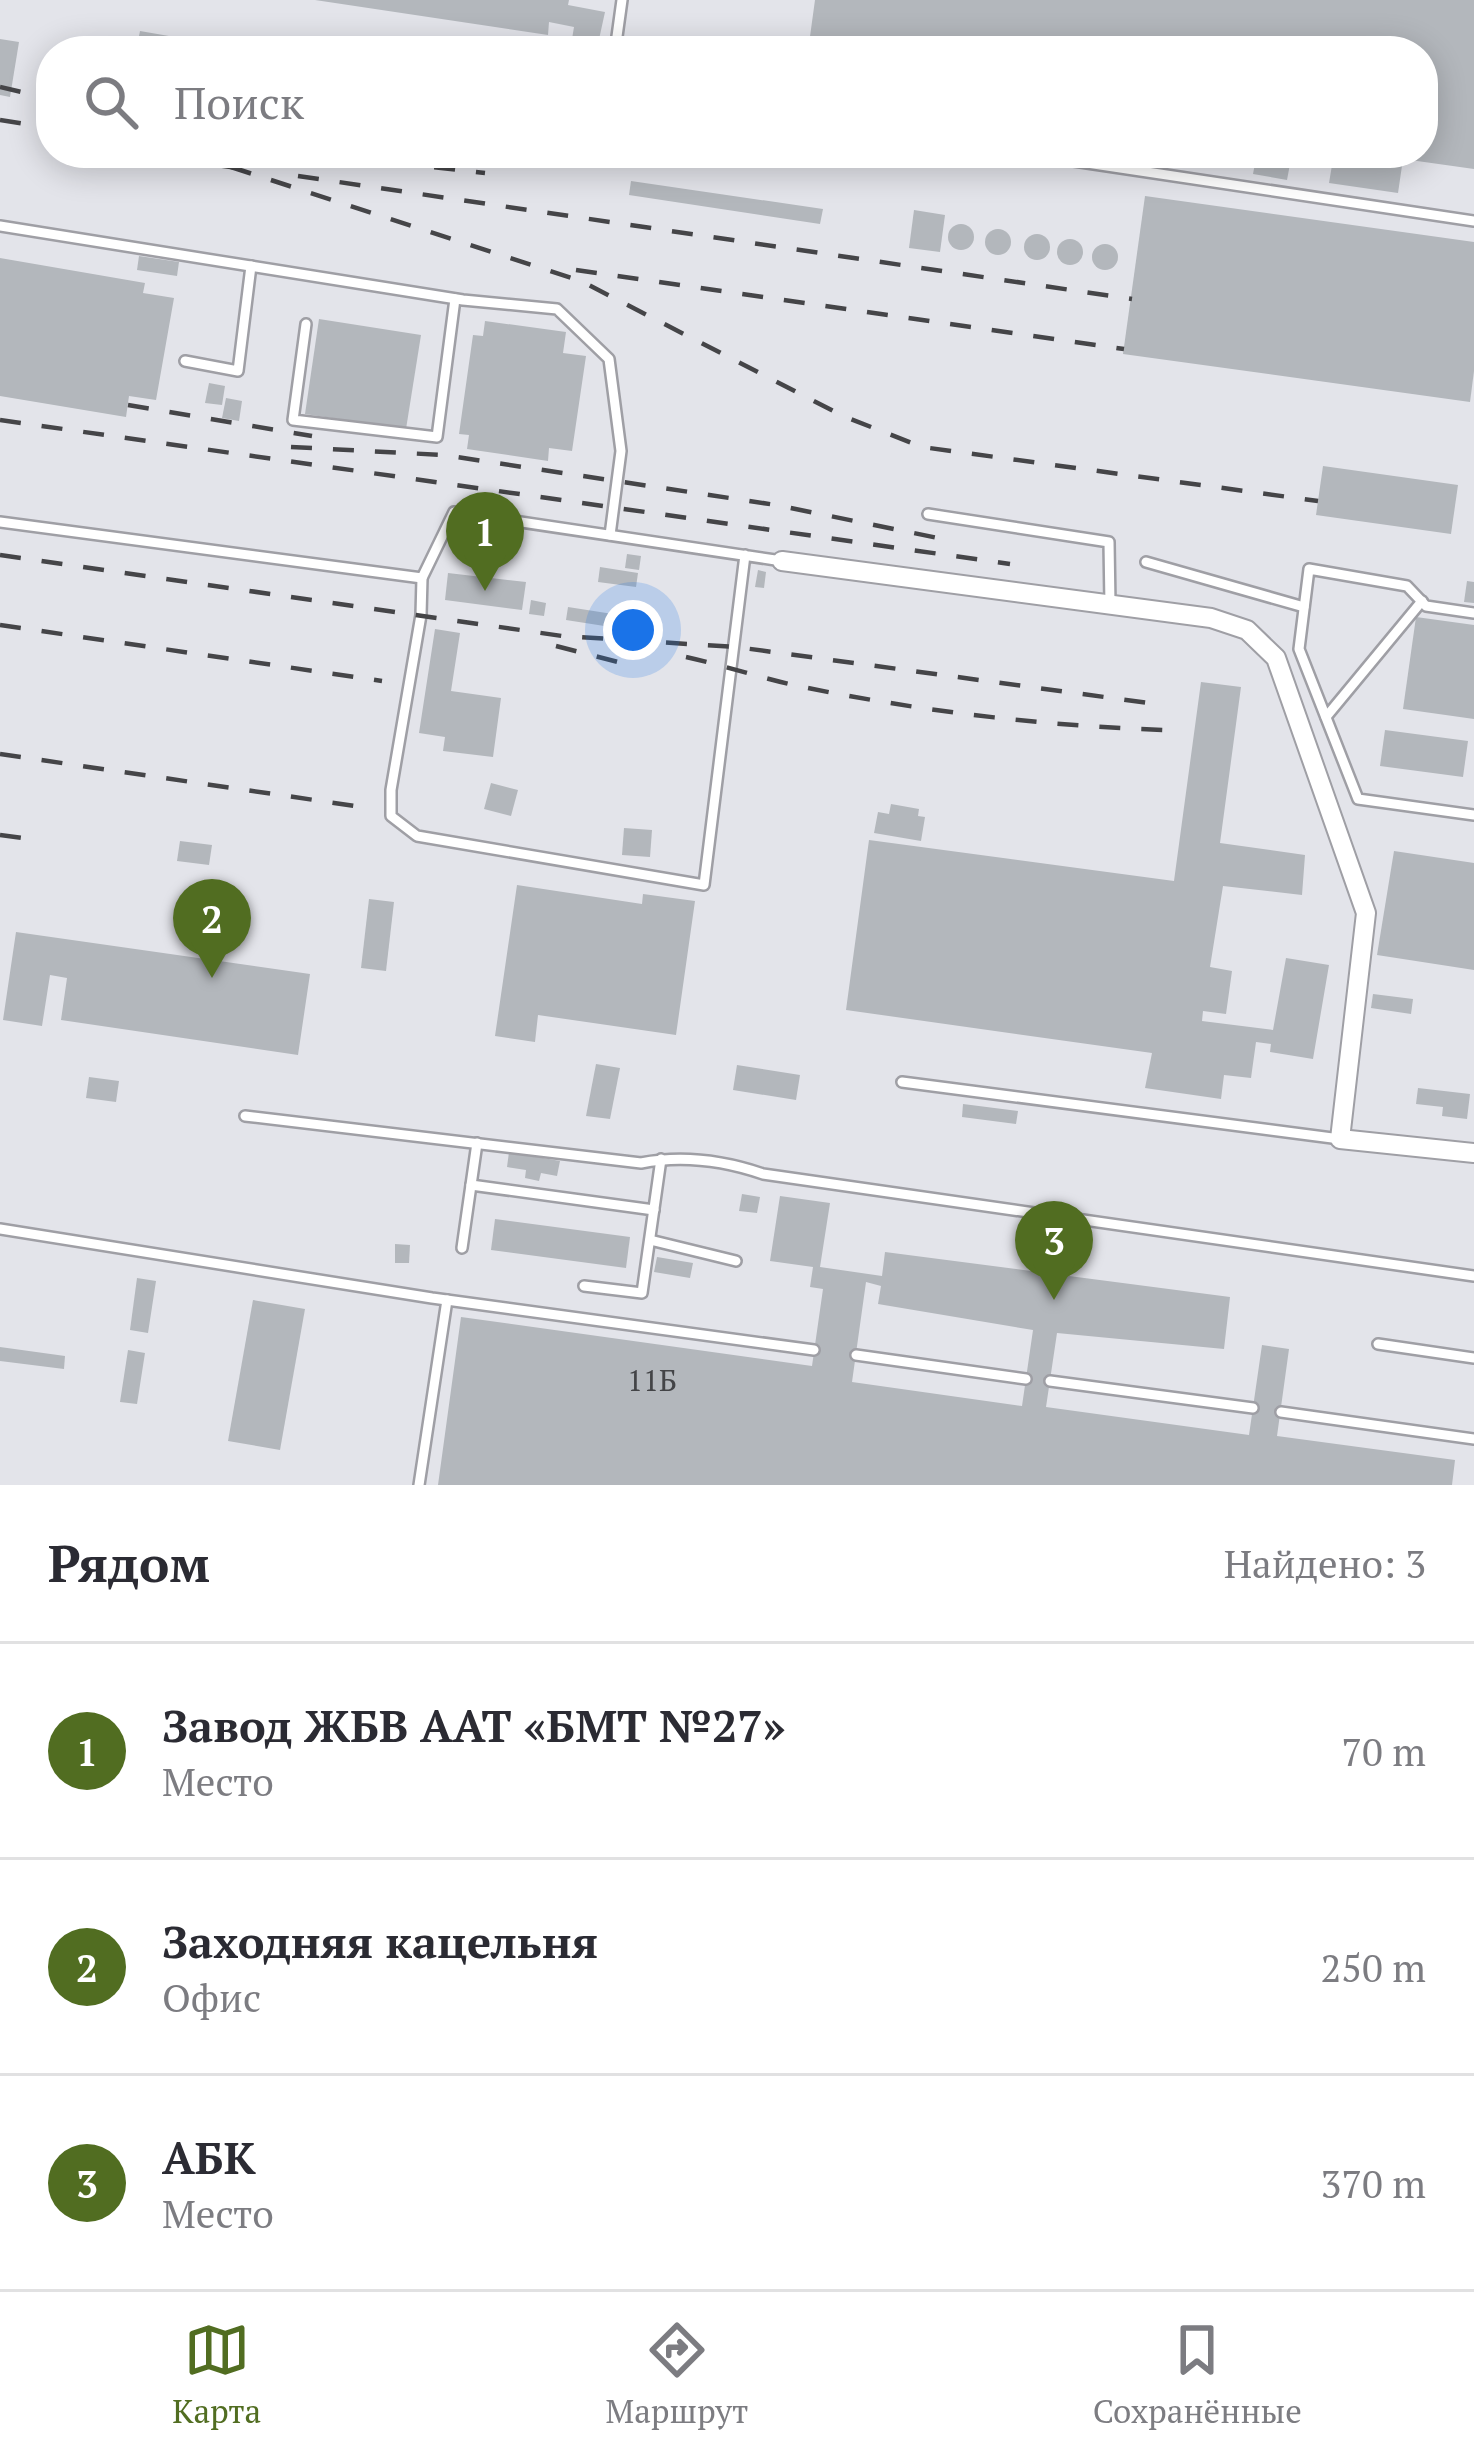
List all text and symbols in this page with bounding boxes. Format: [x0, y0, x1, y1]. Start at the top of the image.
search box [36, 36, 1438, 168]
icon: search [78, 69, 144, 135]
text: Поиск [174, 72, 304, 132]
pin: 1 [446, 492, 524, 591]
your location [603, 600, 663, 660]
pin: 2 [173, 879, 251, 978]
pin: 3 [1015, 1201, 1093, 1300]
house number: 11Б [627, 1360, 677, 1400]
text: Рядом [48, 1529, 210, 1597]
text: Найдено: 3 [1224, 1537, 1426, 1589]
text: Завод ЖБВ ААТ «БМТ №27» [162, 1695, 786, 1755]
text: 1 [76, 1725, 98, 1777]
text: 70 m [1341, 1725, 1426, 1777]
text: Место [162, 1755, 274, 1807]
text: Заходняя кацельня [162, 1911, 598, 1971]
text: 2 [76, 1941, 98, 1993]
text: 250 m [1321, 1941, 1426, 1993]
text: Офис [162, 1971, 261, 2023]
text: АБК [162, 2127, 256, 2187]
text: 3 [76, 2157, 98, 2209]
text: 370 m [1321, 2157, 1426, 2209]
text: Место [162, 2187, 274, 2239]
tab: Карта [172, 2317, 261, 2432]
tab: Маршрут [606, 2317, 748, 2432]
tab: Сохранённые [1093, 2317, 1302, 2432]

